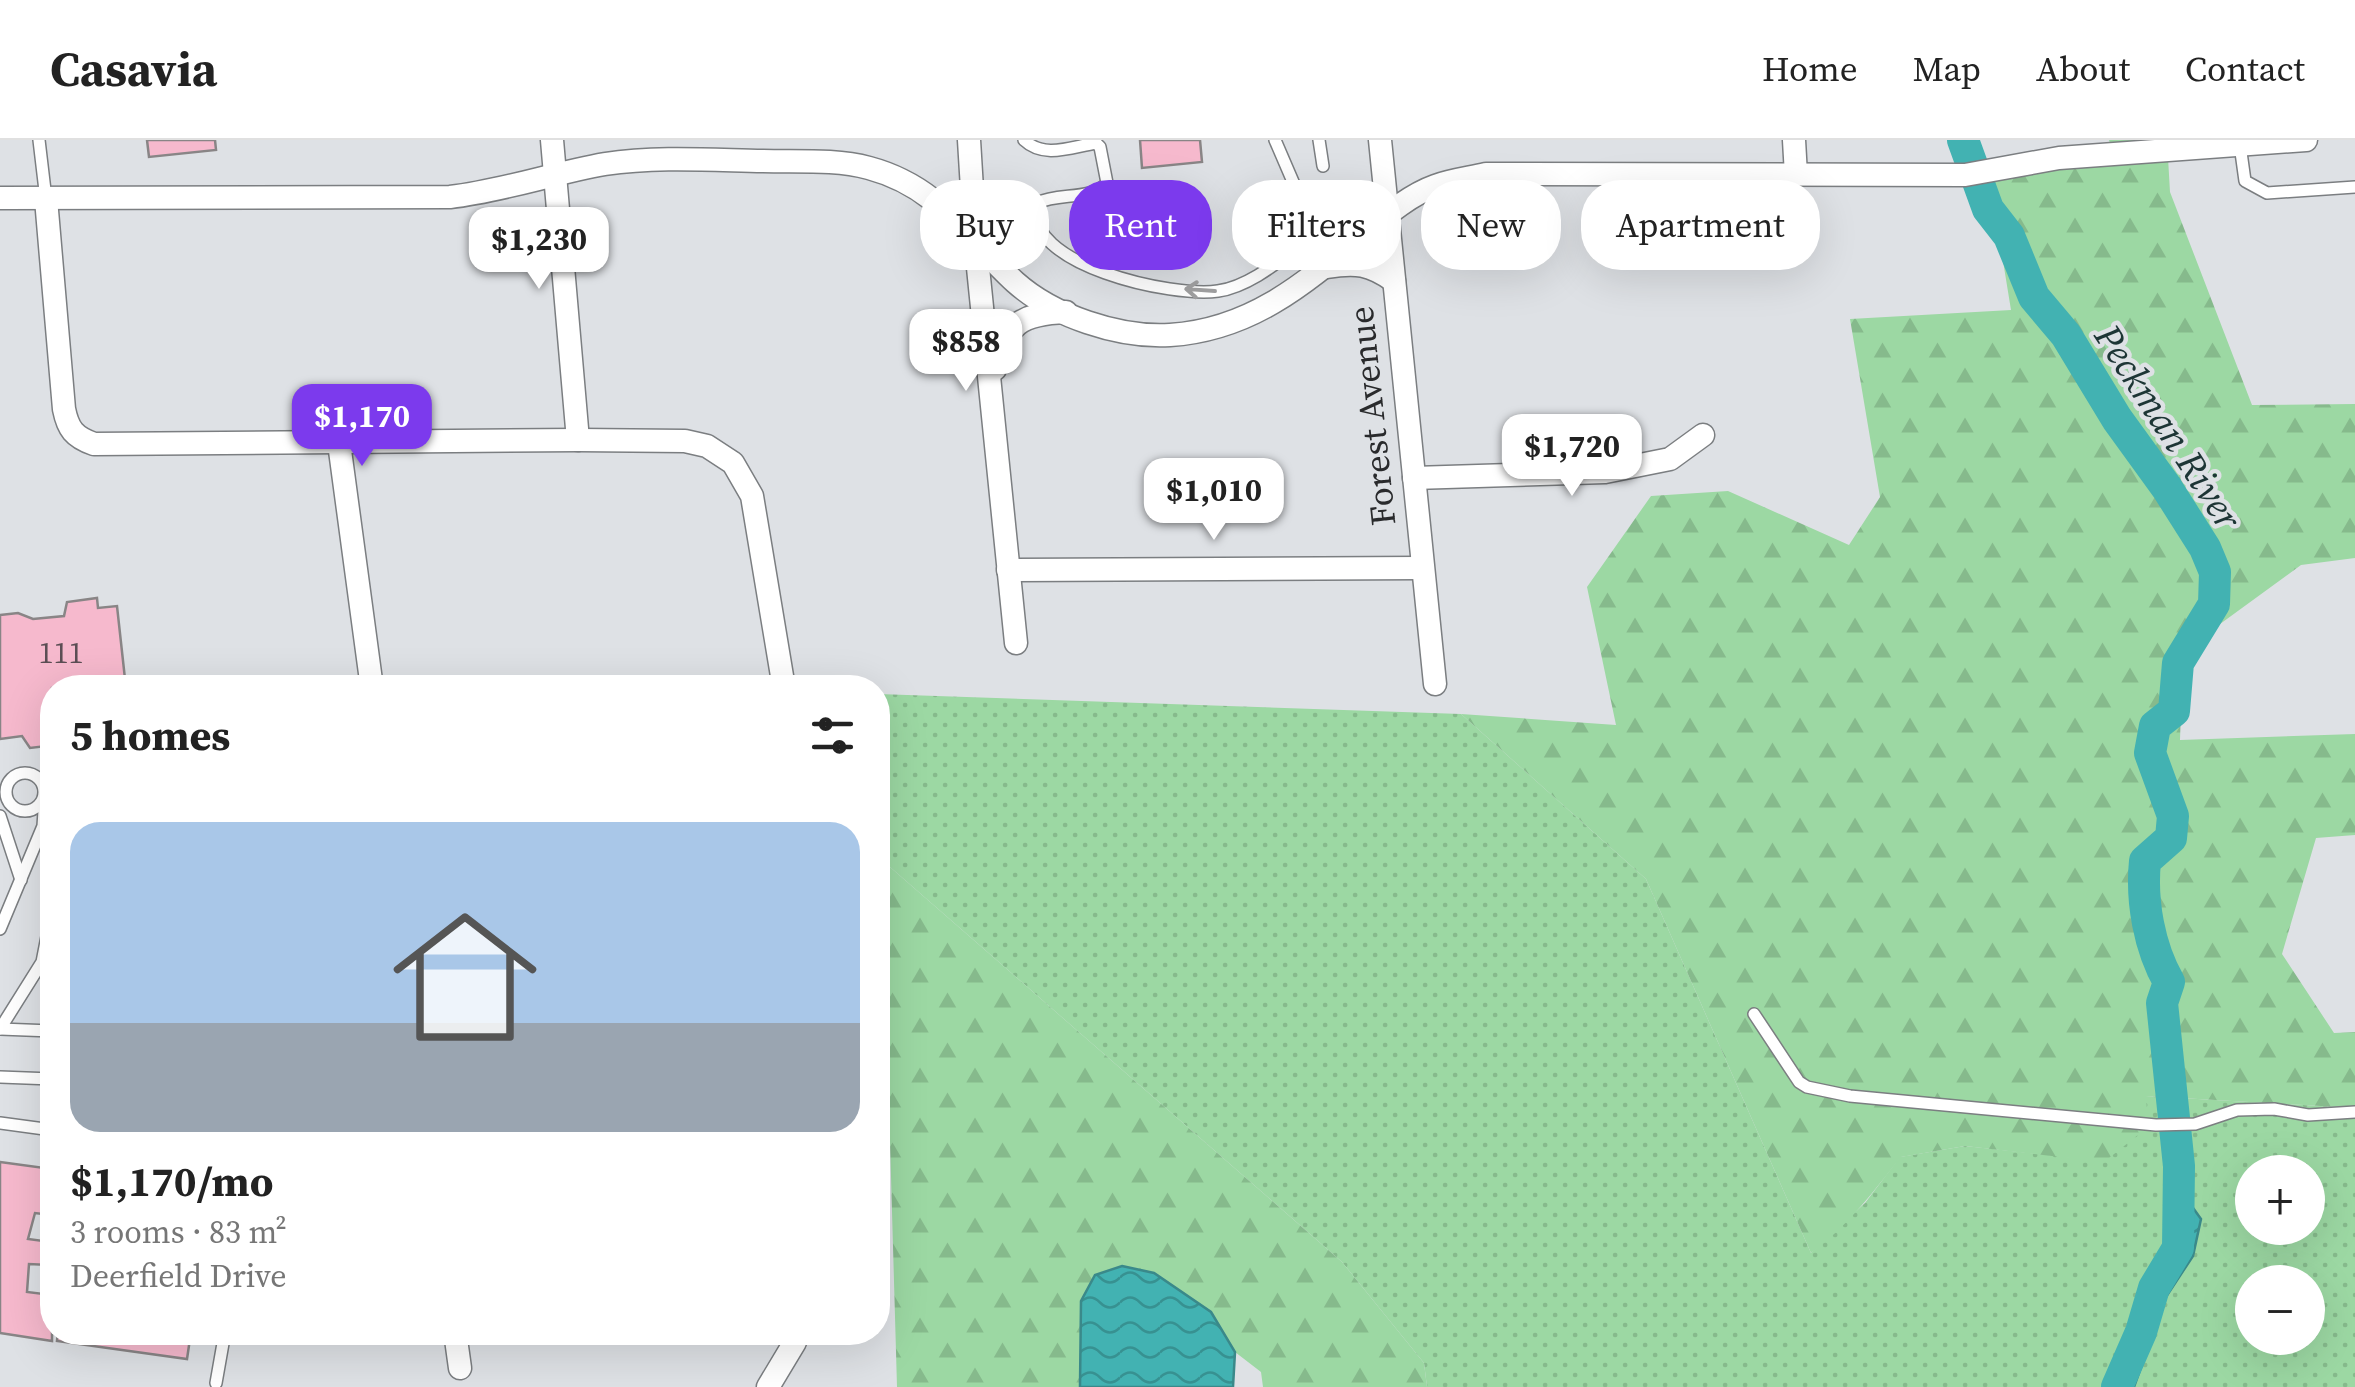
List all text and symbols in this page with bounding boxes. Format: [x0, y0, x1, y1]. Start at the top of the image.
text: Casavia [50, 36, 217, 102]
text: Home [1762, 45, 1858, 93]
text: Map [1913, 45, 1981, 93]
text: About [2036, 45, 2130, 93]
text: Contact [2185, 45, 2305, 93]
chip: Buy [920, 180, 1049, 270]
chip: Rent [1069, 180, 1212, 270]
chip: Filters [1232, 180, 1401, 270]
chip: New [1421, 180, 1561, 270]
chip: Apartment [1581, 180, 1820, 270]
pin: $1,230 [458, 207, 620, 292]
text: $1,230 [491, 217, 587, 261]
one-way arrow [1185, 280, 1217, 299]
street label: Forest Avenue [1337, 304, 1407, 528]
pin: $858 [907, 309, 1025, 394]
water label: Peckman River [2082, 313, 2255, 541]
text: $858 [931, 319, 1001, 363]
pin: $1,170 [281, 384, 443, 469]
text: $1,170 [314, 394, 410, 438]
pin: $1,720 [1491, 414, 1653, 499]
text: $1,720 [1524, 424, 1620, 468]
pin: $1,010 [1133, 458, 1295, 543]
text: $1,010 [1166, 468, 1262, 512]
house number: 111 [39, 632, 84, 673]
text: 5 homes [70, 706, 230, 764]
icon: filters [805, 708, 860, 763]
icon: home [375, 887, 555, 1067]
text: $1,170/mo [70, 1152, 273, 1210]
map controls [2235, 1155, 2325, 1355]
button: + [2235, 1155, 2325, 1245]
text: 3 rooms · 83 m² [70, 1210, 287, 1254]
text: Deerfield Drive [70, 1254, 287, 1298]
button: − [2235, 1265, 2325, 1355]

